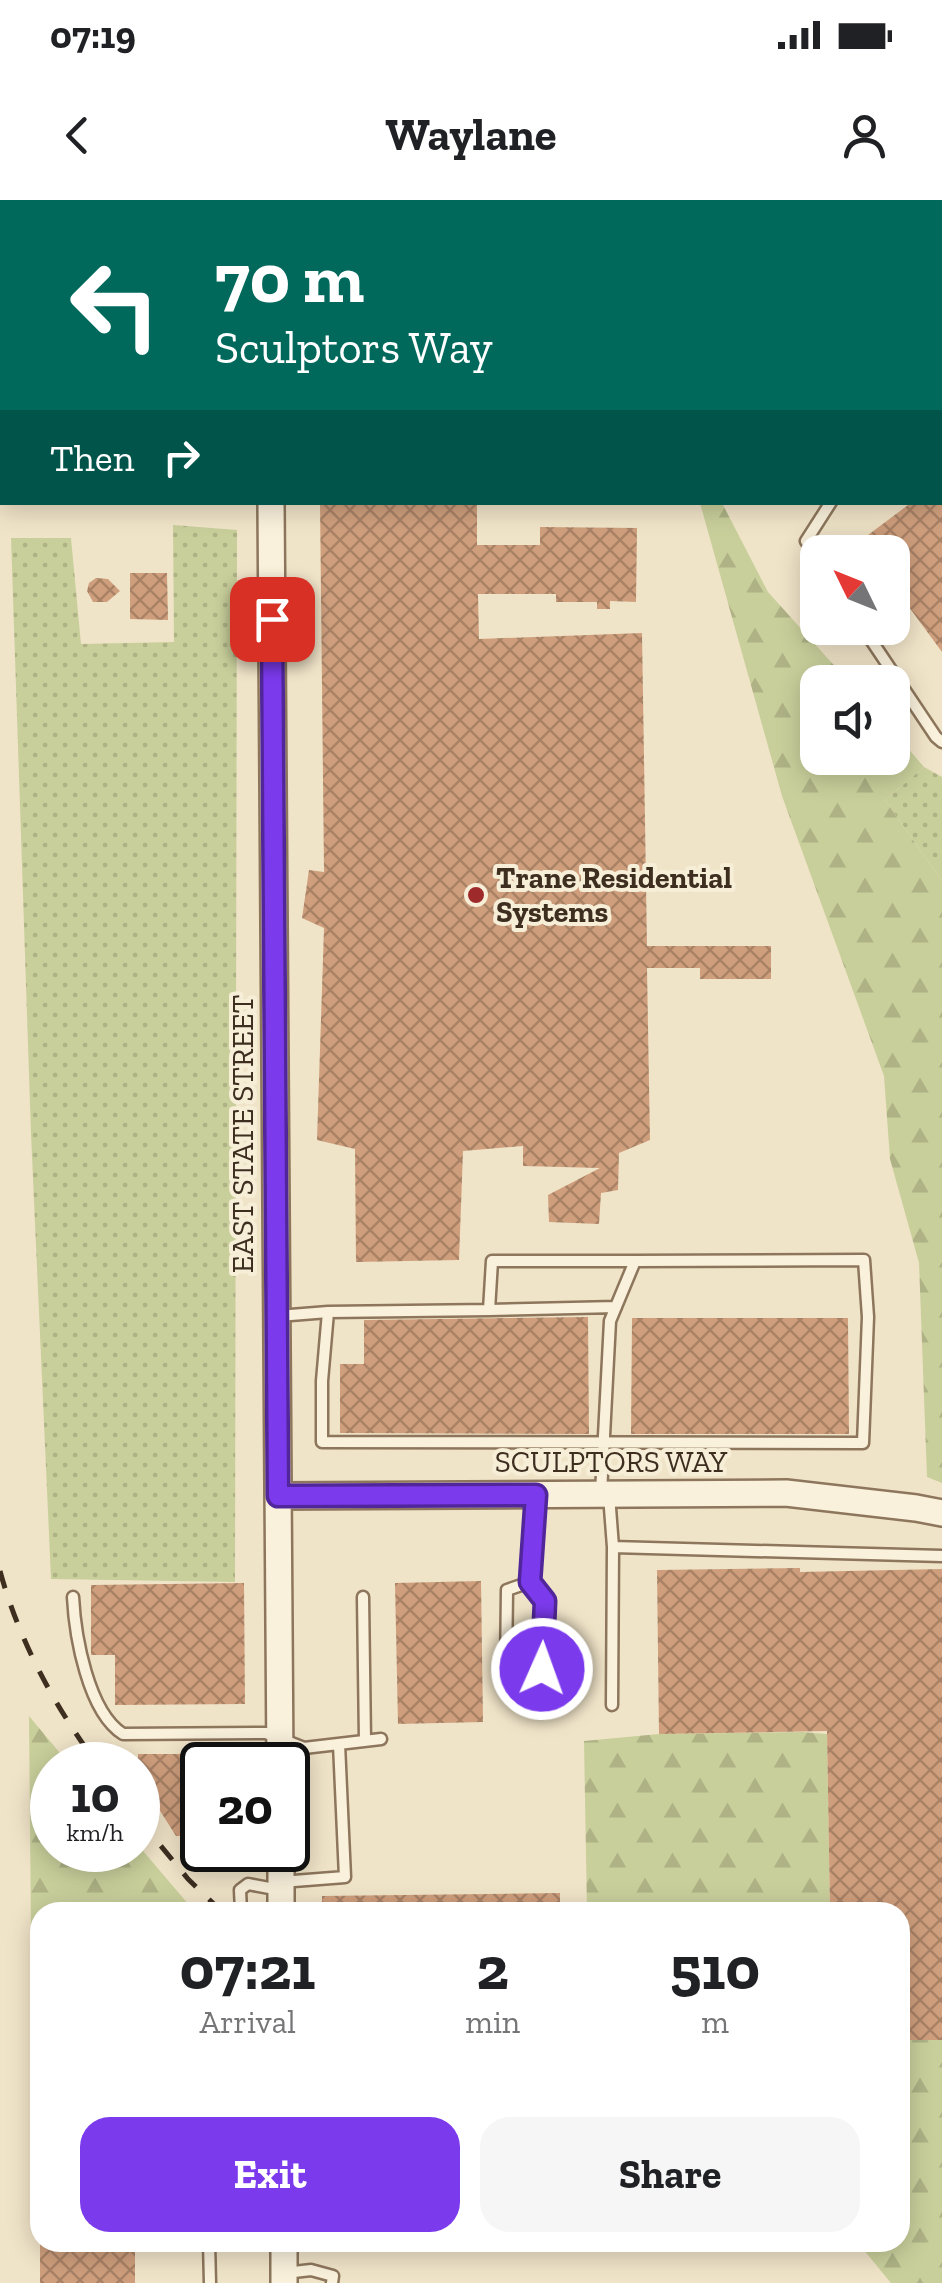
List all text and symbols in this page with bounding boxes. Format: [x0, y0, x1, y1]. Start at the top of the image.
text: 07:19 [50, 12, 136, 58]
icon: back [50, 108, 105, 163]
text: Waylane [385, 108, 557, 162]
icon: person [837, 108, 892, 163]
text: 70 m [215, 236, 364, 320]
icon: left [50, 240, 180, 370]
text: Sculptors Way [215, 321, 493, 375]
icon: right [154, 430, 209, 485]
text: Then [50, 435, 134, 481]
north arrow [800, 535, 910, 645]
map controls [800, 535, 910, 775]
pin [230, 577, 315, 662]
icon: arrive [245, 592, 300, 647]
button: sound [800, 665, 910, 775]
place label: Trane Residential Systems [496, 860, 732, 930]
marker: Trane Residential Systems [465, 884, 487, 906]
street label: EAST STATE STREET [225, 995, 261, 1273]
street label: SCULPTORS WAY [495, 1444, 728, 1480]
position arrow [490, 1617, 594, 1721]
speed limit sign: 20 [180, 1742, 310, 1872]
text: 10 [71, 1765, 120, 1825]
text: km/h [66, 1817, 124, 1847]
text: 07:21 [180, 1932, 315, 2004]
text: 2 [477, 1932, 509, 2004]
text: 510 [670, 1932, 760, 2004]
text: Arrival [199, 2003, 296, 2041]
text: min [465, 2003, 520, 2041]
text: m [701, 2003, 729, 2041]
button: Exit [80, 2117, 460, 2232]
button: Share [480, 2117, 860, 2232]

